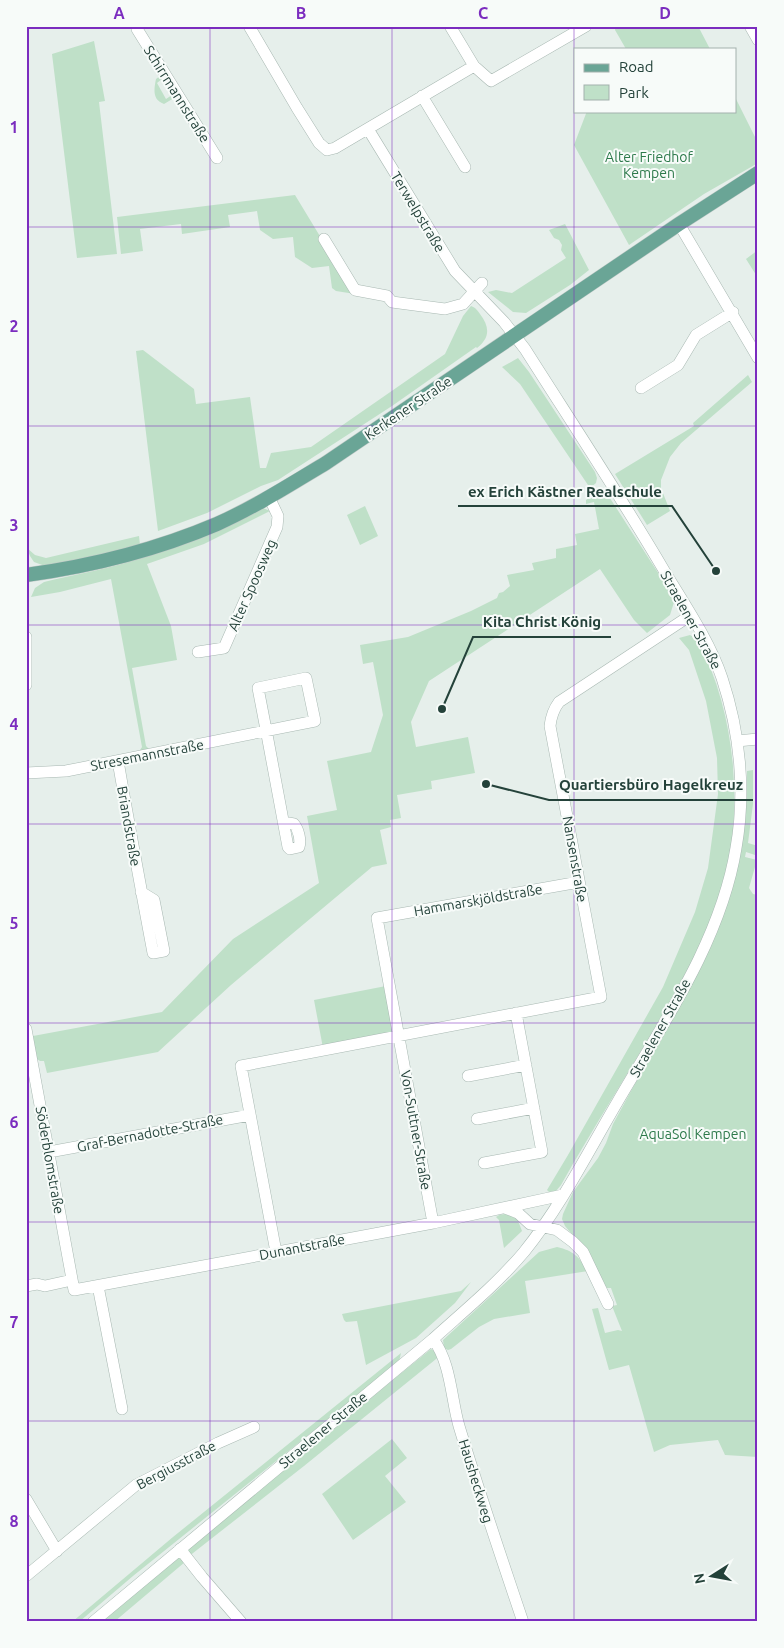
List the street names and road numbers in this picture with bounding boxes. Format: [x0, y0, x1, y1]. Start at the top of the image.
street label: Schirrmannstraße [141, 43, 213, 145]
street label: Terwelpstraße [388, 169, 448, 255]
street label: Kerkener Straße [361, 373, 455, 443]
street label: Alter Spoosweg [225, 536, 279, 634]
street label: Straelener Straße [657, 568, 725, 672]
street label: Stresemannstraße [89, 736, 205, 774]
street label: Briandstraße [114, 785, 144, 867]
street label: Nansenstraße [560, 815, 590, 903]
street label: Hammarskjöldstraße [412, 881, 544, 919]
street label: Straelener Straße [626, 976, 694, 1080]
street label: Von-Suttner-Straße [398, 1069, 434, 1191]
street label: Söderblomstraße [33, 1105, 67, 1215]
street label: Graf-Bernadotte-Straße [76, 1111, 224, 1155]
street label: Dunantstraße [258, 1231, 346, 1263]
street label: Straelener Straße [276, 1388, 370, 1472]
street label: Bergiusstraße [134, 1437, 218, 1493]
street label: Hausheckweg [456, 1437, 496, 1525]

